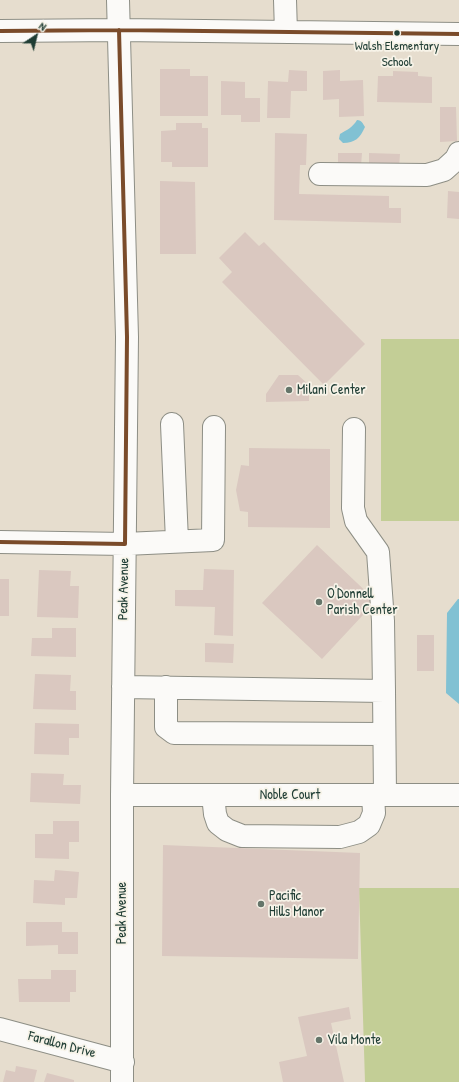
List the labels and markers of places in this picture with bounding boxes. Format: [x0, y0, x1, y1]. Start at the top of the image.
marker: Walsh Elementary School [392, 28, 402, 38]
place label: Walsh Elementary School [355, 39, 439, 70]
place label: Milani Center [297, 382, 366, 398]
marker: Milani Center [284, 385, 294, 395]
place label: O'Donnell Parish Center [327, 586, 398, 618]
marker: O'Donnell Parish Center [314, 597, 324, 607]
place label: Pacific Hills Manor [269, 888, 325, 920]
marker: Pacific Hills Manor [256, 899, 266, 909]
place label: Vila Monte [327, 1032, 381, 1048]
marker: Vila Monte [314, 1035, 324, 1045]

